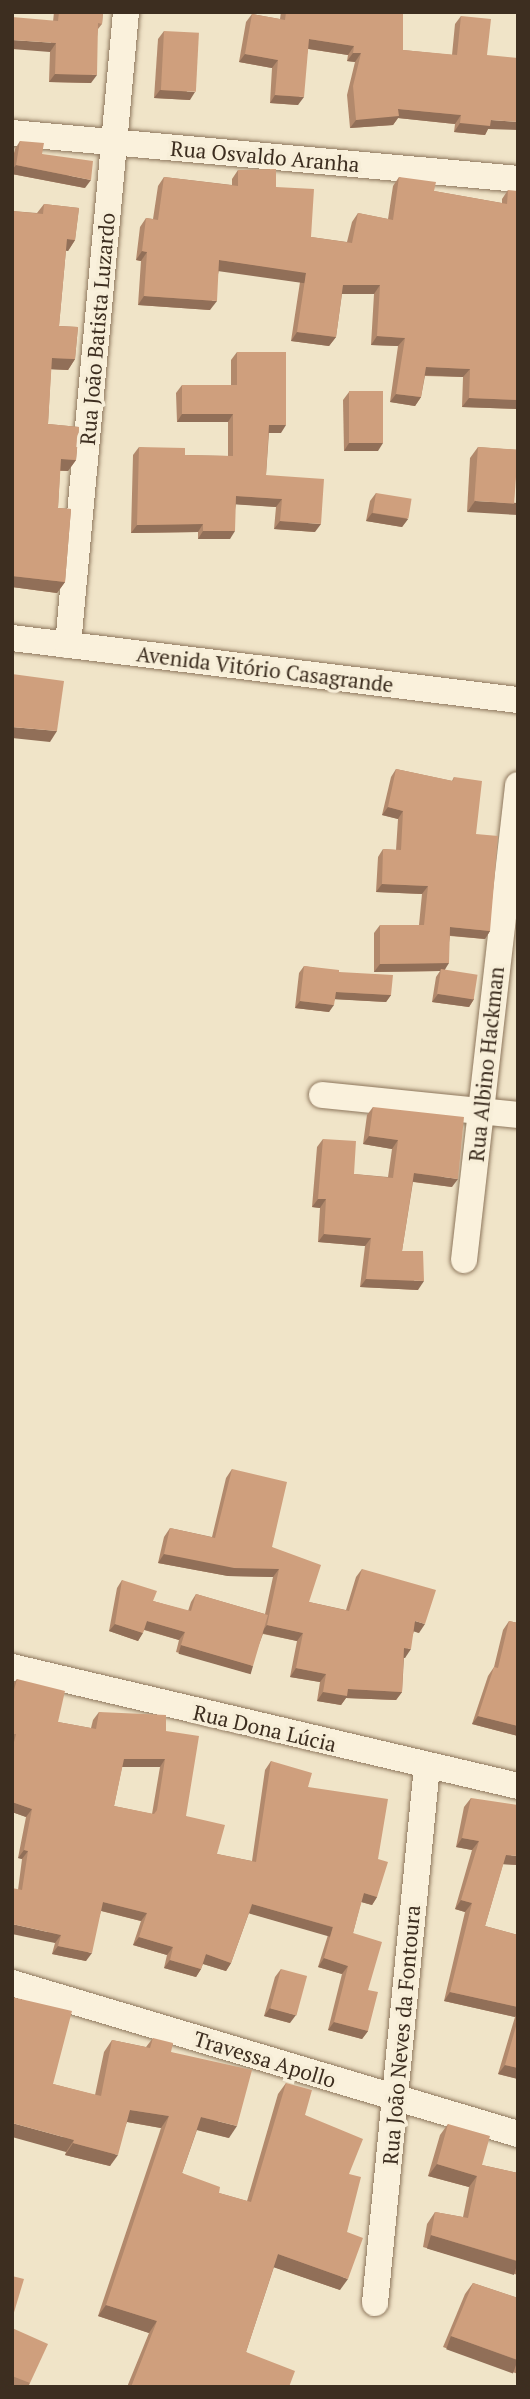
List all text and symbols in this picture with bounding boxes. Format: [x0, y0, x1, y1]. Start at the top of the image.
street label: Rua Osvaldo Aranha [169, 135, 361, 177]
street label: Rua João Batista Luzardo [74, 212, 120, 446]
street label: Avenida Vitório Casagrande [135, 641, 395, 697]
street label: Rua Albino Hackman [463, 965, 509, 1163]
street label: Rua Dona Lúcia [191, 1699, 339, 1757]
street label: Rua João Neves da Fontoura [377, 1904, 425, 2166]
street label: Travessa Apollo [191, 2025, 339, 2093]

